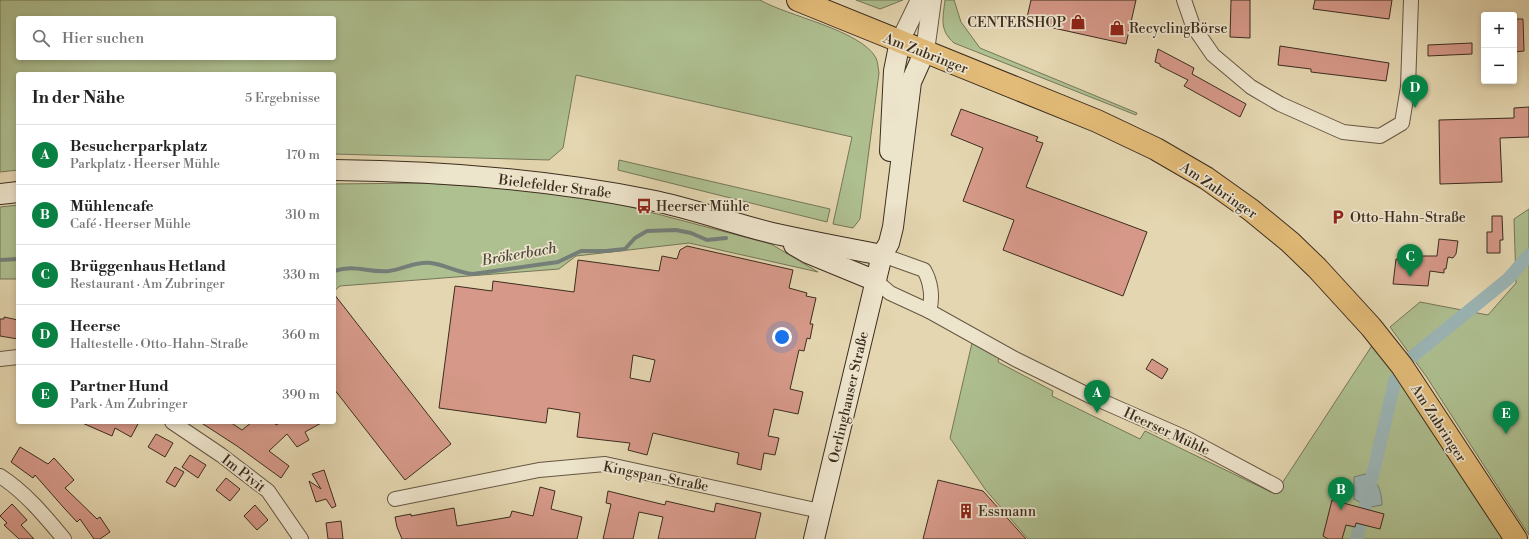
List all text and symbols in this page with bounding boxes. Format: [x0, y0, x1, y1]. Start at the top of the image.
map controls [1481, 12, 1517, 84]
button: + [1481, 12, 1517, 48]
shop icon: CENTERSHOP [1069, 13, 1087, 31]
place label: CENTERSHOP [967, 14, 1066, 32]
search box [16, 16, 336, 60]
shop icon: RecyclingBörse [1108, 19, 1126, 37]
place label: RecyclingBörse [1129, 20, 1227, 38]
icon: search [30, 27, 52, 49]
text: Hier suchen [62, 29, 144, 48]
street label: Am Zubringer [880, 29, 971, 78]
button: − [1481, 48, 1517, 84]
pin: D [1402, 75, 1428, 108]
text: In der Nähe [32, 87, 125, 109]
text: 5 Ergebnisse [245, 90, 320, 106]
text: Besucherparkplatz [70, 137, 207, 156]
text: A [40, 147, 50, 163]
text: 170 m [286, 147, 320, 163]
text: Parkplatz · Heerser Mühle [70, 156, 220, 172]
street label: Am Zubringer [1176, 158, 1261, 223]
street label: Bielefelder Straße [496, 171, 612, 203]
text: Mühlencafe [70, 197, 154, 216]
bus stop icon: Heerser Mühle [635, 197, 653, 215]
place label: Heerser Mühle [656, 198, 749, 216]
text: B [40, 207, 50, 223]
text: 310 m [285, 207, 320, 223]
parking icon: Otto-Hahn-Straße [1329, 208, 1347, 226]
place label: Otto-Hahn-Straße [1350, 209, 1466, 227]
text: Café · Heerser Mühle [70, 216, 191, 232]
water label: Brökerbach [479, 238, 559, 271]
pin: C [1397, 244, 1423, 277]
text: Brüggenhaus Hetland [70, 257, 226, 276]
text: C [40, 267, 50, 283]
text: 330 m [283, 267, 320, 283]
text: Restaurant · Am Zubringer [70, 276, 225, 292]
text: Heerse [70, 317, 121, 336]
text: D [40, 327, 50, 343]
text: 360 m [282, 327, 320, 343]
your location [772, 327, 792, 347]
street label: Oerlinghauser Straße [825, 330, 873, 465]
text: Haltestelle · Otto-Hahn-Straße [70, 336, 248, 352]
text: Partner Hund [70, 377, 169, 396]
pin: A [1084, 380, 1110, 413]
street label: Am Zubringer [1406, 380, 1470, 466]
text: E [40, 387, 50, 403]
text: 390 m [282, 387, 320, 403]
text: Park · Am Zubringer [70, 396, 188, 412]
pin: E [1493, 401, 1519, 434]
street label: Heerser Mühle [1120, 404, 1213, 460]
street label: Im Pivit [218, 451, 269, 497]
street label: Kingspan-Straße [602, 458, 710, 496]
pin: B [1328, 477, 1354, 510]
building icon: Essmann [957, 502, 975, 520]
place label: Essmann [978, 503, 1037, 521]

